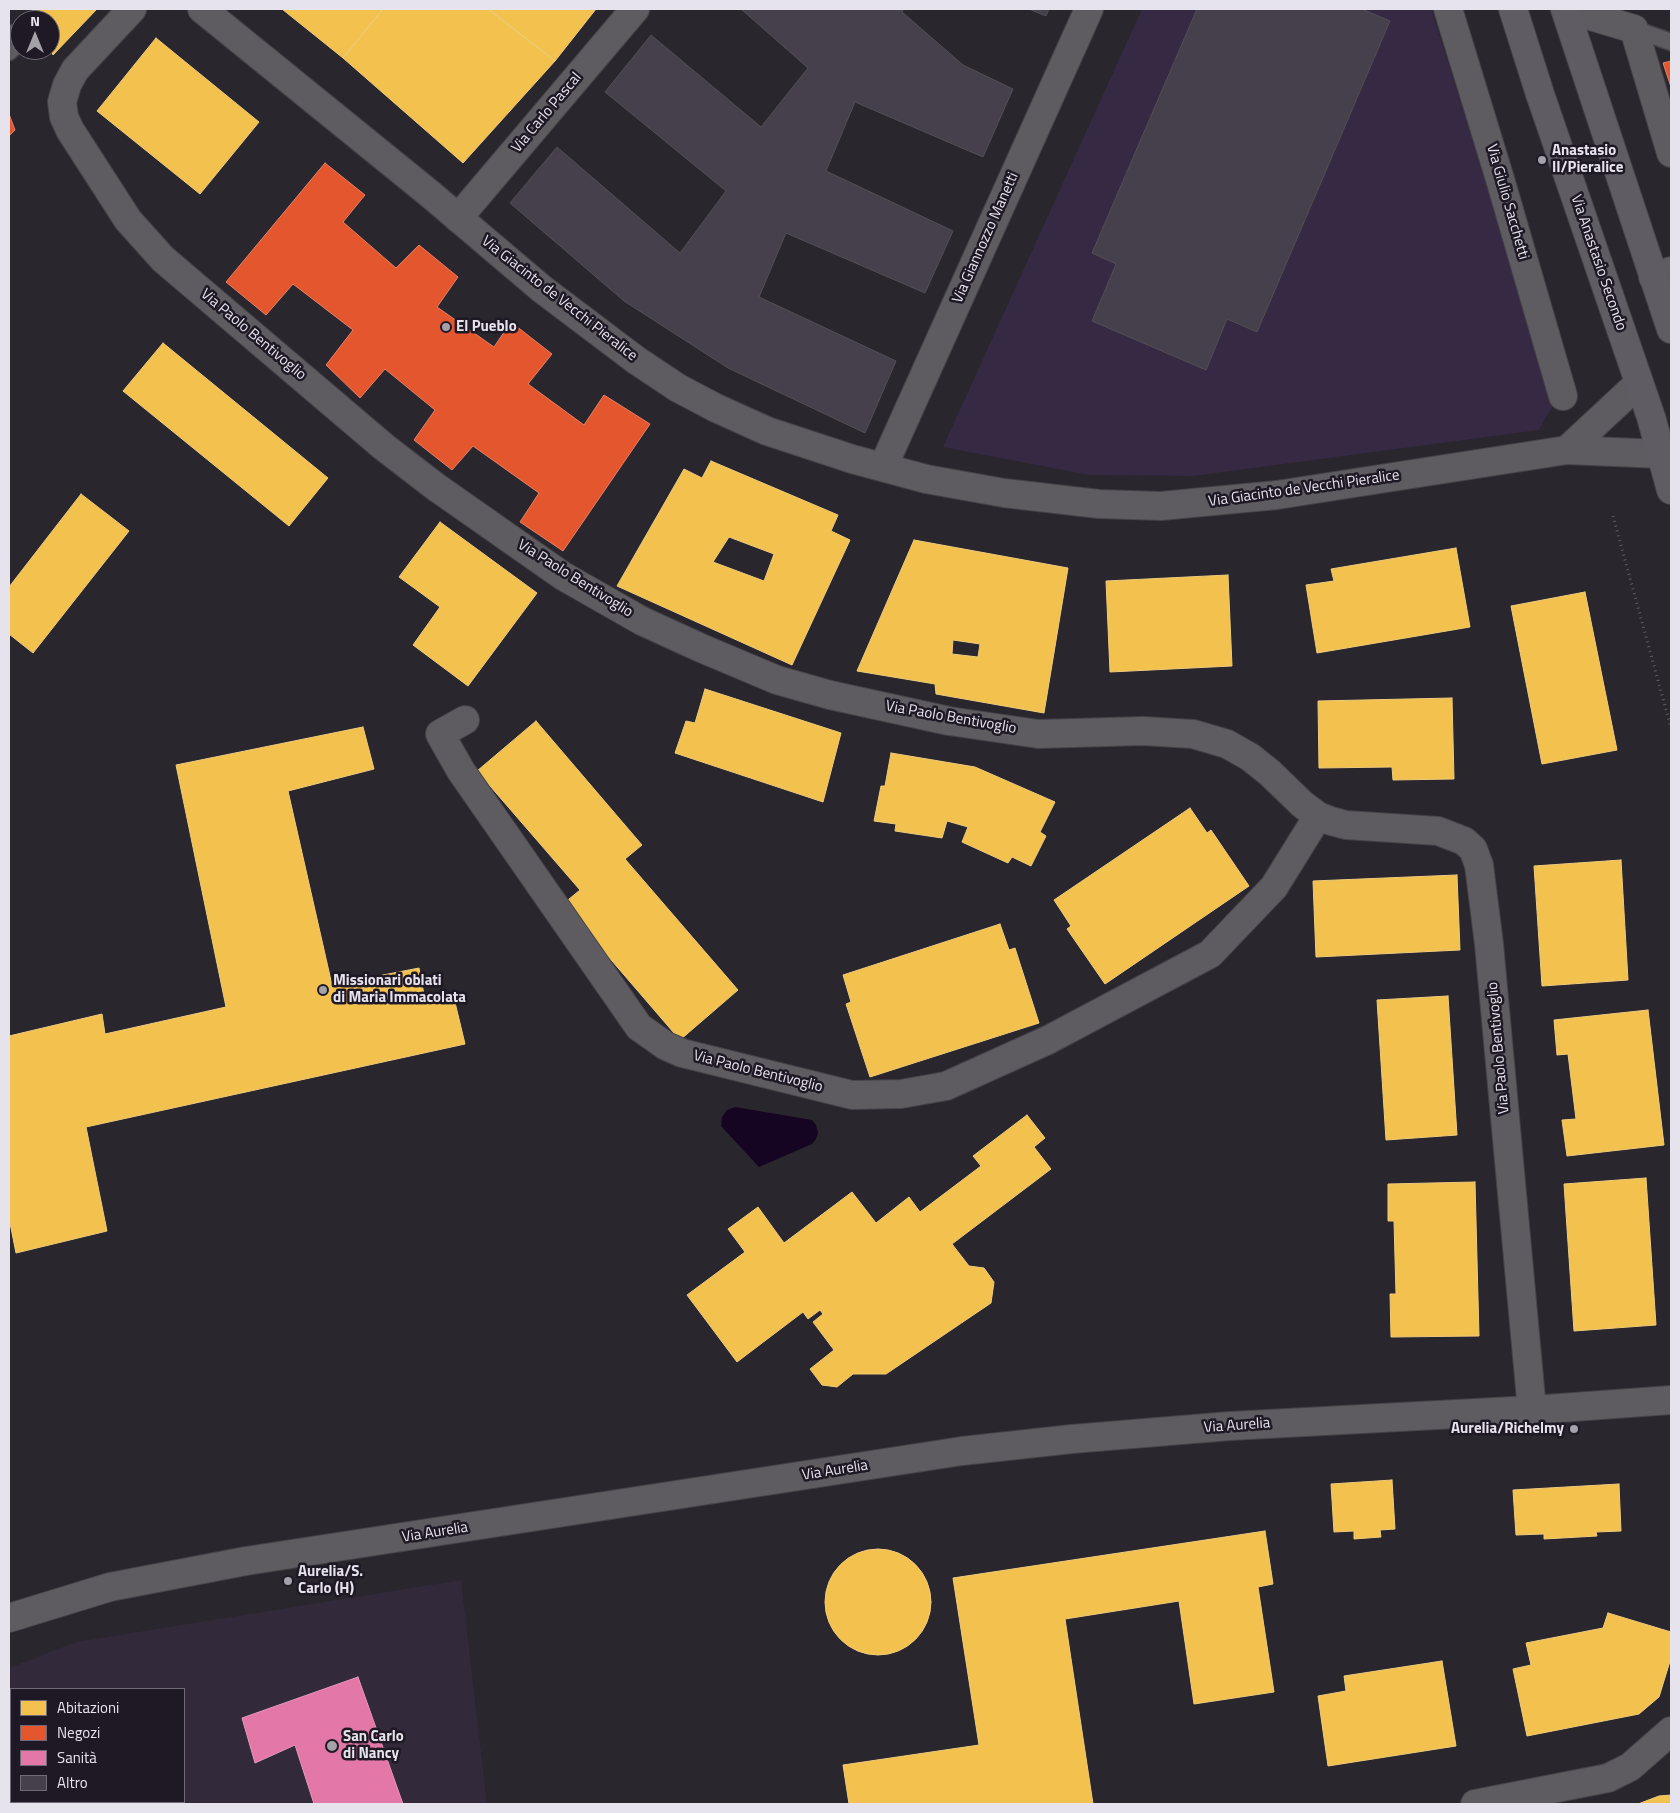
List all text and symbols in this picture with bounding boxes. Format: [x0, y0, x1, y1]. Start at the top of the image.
north arrow [10, 10, 60, 60]
text: N [30, 10, 40, 31]
street label: Via Carlo Pascal [508, 69, 586, 157]
street label: Via Giulio Sacchetti [1482, 142, 1532, 262]
place label: Anastasio II/Pieralice [1552, 142, 1623, 177]
marker: Anastasio II/Pieralice [1536, 154, 1548, 166]
street label: Via Giannozzo Manetti [949, 170, 1023, 306]
street label: Via Anastasio Secondo [1566, 193, 1630, 333]
street label: Via Giacinto de Vecchi Pieralice [478, 233, 640, 365]
street label: Via Paolo Bentivoglio [196, 286, 310, 384]
place label: El Pueblo [456, 318, 517, 336]
marker: El Pueblo [440, 321, 452, 333]
street label: Via Giacinto de Vecchi Pieralice [1207, 467, 1401, 511]
street label: Via Paolo Bentivoglio [514, 536, 636, 622]
street label: Via Paolo Bentivoglio [884, 698, 1018, 738]
place label: Missionari oblati di Maria Immacolata [333, 972, 466, 1007]
street label: Via Paolo Bentivoglio [1484, 981, 1514, 1115]
marker: Missionari oblati di Maria Immacolata [317, 984, 329, 996]
street label: Via Paolo Bentivoglio [692, 1047, 824, 1097]
street label: Via Aurelia [1203, 1415, 1271, 1437]
place label: Aurelia/Richelmy [1451, 1420, 1564, 1438]
marker: Aurelia/Richelmy [1568, 1423, 1580, 1435]
street label: Via Aurelia [801, 1457, 869, 1485]
street label: Via Aurelia [401, 1519, 469, 1547]
place label: Aurelia/S. Carlo (H) [298, 1563, 363, 1598]
marker: Aurelia/S. Carlo (H) [282, 1575, 294, 1587]
legend [10, 1688, 185, 1803]
text: Abitazioni [57, 1696, 119, 1719]
text: Negozi [57, 1721, 100, 1744]
place label: San Carlo di Nancy [343, 1728, 404, 1763]
marker: San Carlo di Nancy [325, 1739, 339, 1753]
text: Sanità [57, 1746, 97, 1769]
text: Altro [57, 1771, 88, 1794]

